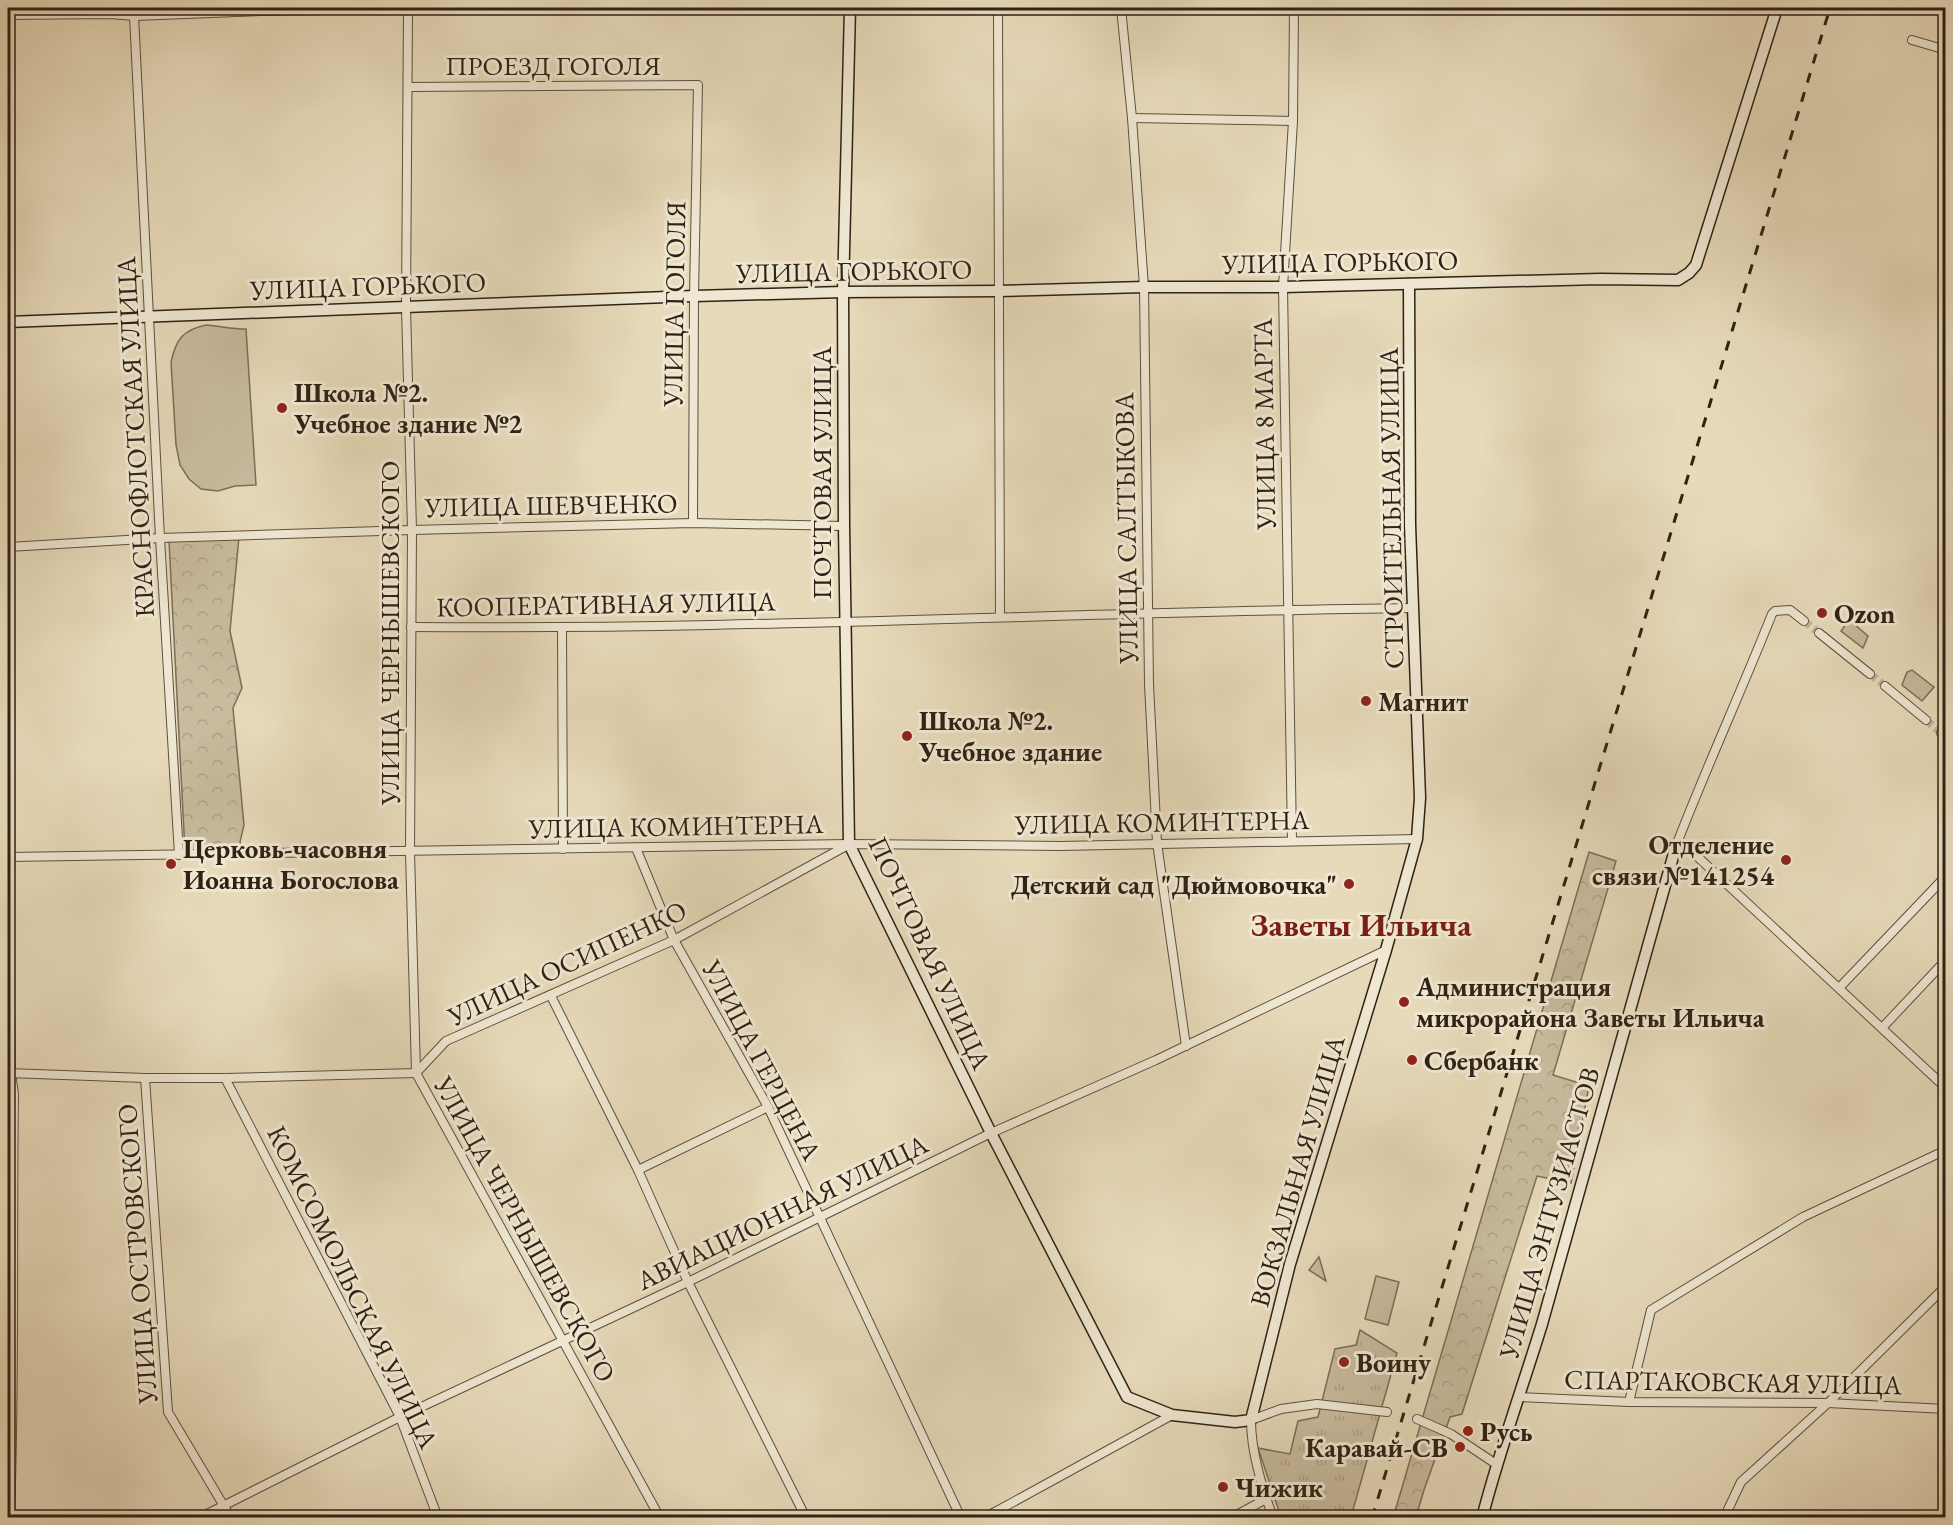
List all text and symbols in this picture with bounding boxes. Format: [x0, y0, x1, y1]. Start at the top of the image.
street label: ПРОЕЗД ГОГОЛЯ [445, 48, 661, 83]
street label: УЛИЦА ГОГОЛЯ [655, 201, 693, 408]
street label: УЛИЦА ГОРЬКОГО [1221, 242, 1458, 282]
street label: УЛИЦА ГОРЬКОГО [735, 251, 972, 291]
street label: КРАСНОФЛОТСКАЯ УЛИЦА [108, 255, 162, 618]
street label: УЛИЦА ГОРЬКОГО [248, 264, 487, 308]
street label: УЛИЦА 8 МАРТА [1245, 317, 1283, 531]
street label: ПОЧТОВАЯ УЛИЦА [804, 346, 839, 600]
street label: СТРОИТЕЛЬНАЯ УЛИЦА [1371, 347, 1411, 669]
place label: Школа №2. Учебное здание №2 [293, 375, 522, 441]
street label: УЛИЦА САЛТЫКОВА [1106, 392, 1146, 665]
marker: Школа №2. Учебное здание №2 [275, 401, 289, 415]
street label: УЛИЦА ЧЕРНЫШЕВСКОГО [372, 461, 407, 806]
street label: УЛИЦА ШЕВЧЕНКО [423, 485, 678, 525]
street label: КООПЕРАТИВНАЯ УЛИЦА [436, 584, 776, 624]
place label: Ozon [1834, 596, 1895, 631]
marker: Ozon [1815, 606, 1829, 620]
place label: Магнит [1378, 684, 1468, 719]
marker: Магнит [1359, 694, 1373, 708]
place label: Школа №2. Учебное здание [918, 703, 1102, 769]
marker: Школа №2. Учебное здание [900, 729, 914, 743]
street label: УЛИЦА КОМИНТЕРНА [1013, 802, 1310, 842]
street label: УЛИЦА КОМИНТЕРНА [527, 806, 824, 846]
place label: Отделение связи №141254 [1592, 827, 1775, 893]
place label: Церковь-часовня Иоанна Богослова [183, 831, 399, 897]
street label: ПОЧТОВАЯ УЛИЦА [861, 831, 1000, 1075]
marker: Отделение связи №141254 [1779, 853, 1793, 867]
marker: Церковь-часовня Иоанна Богослова [164, 857, 178, 871]
place label: Детский сад "Дюймовочка" [1011, 867, 1337, 902]
marker: Детский сад "Дюймовочка" [1342, 877, 1356, 891]
street label: УЛИЦА ОСИПЕНКО [441, 892, 692, 1034]
district label: Заветы Ильича [1250, 903, 1472, 946]
street label: УЛИЦА ГЕРЦЕНА [694, 953, 830, 1167]
place label: Администрация микрорайона Заветы Ильича [1415, 969, 1765, 1035]
marker: Администрация микрорайона Заветы Ильича [1397, 995, 1411, 1009]
street label: ВОКЗАЛЬНАЯ УЛИЦА [1241, 1031, 1353, 1311]
place label: Сбербанк [1424, 1043, 1539, 1078]
marker: Сбербанк [1405, 1053, 1419, 1067]
street label: УЛИЦА ЭНТУЗИАСТОВ [1490, 1063, 1607, 1364]
street label: УЛИЦА ЧЕРНЫШЕВСКОГО [426, 1069, 624, 1388]
street label: УЛИЦА ОСТРОВСКОГО [109, 1103, 165, 1406]
street label: КОМСОМОЛЬСКАЯ УЛИЦА [259, 1120, 447, 1455]
street label: АВИАЦИОННАЯ УЛИЦА [630, 1126, 934, 1298]
place label: Воину [1356, 1345, 1432, 1380]
marker: Воину [1337, 1355, 1351, 1369]
street label: СПАРТАКОВСКАЯ УЛИЦА [1564, 1362, 1902, 1402]
place label: Русь [1480, 1414, 1533, 1449]
marker: Русь [1461, 1424, 1475, 1438]
place label: Каравай-СВ [1305, 1430, 1448, 1465]
marker: Каравай-СВ [1453, 1440, 1467, 1454]
place label: Чижик [1235, 1470, 1323, 1505]
marker: Чижик [1216, 1480, 1230, 1494]

